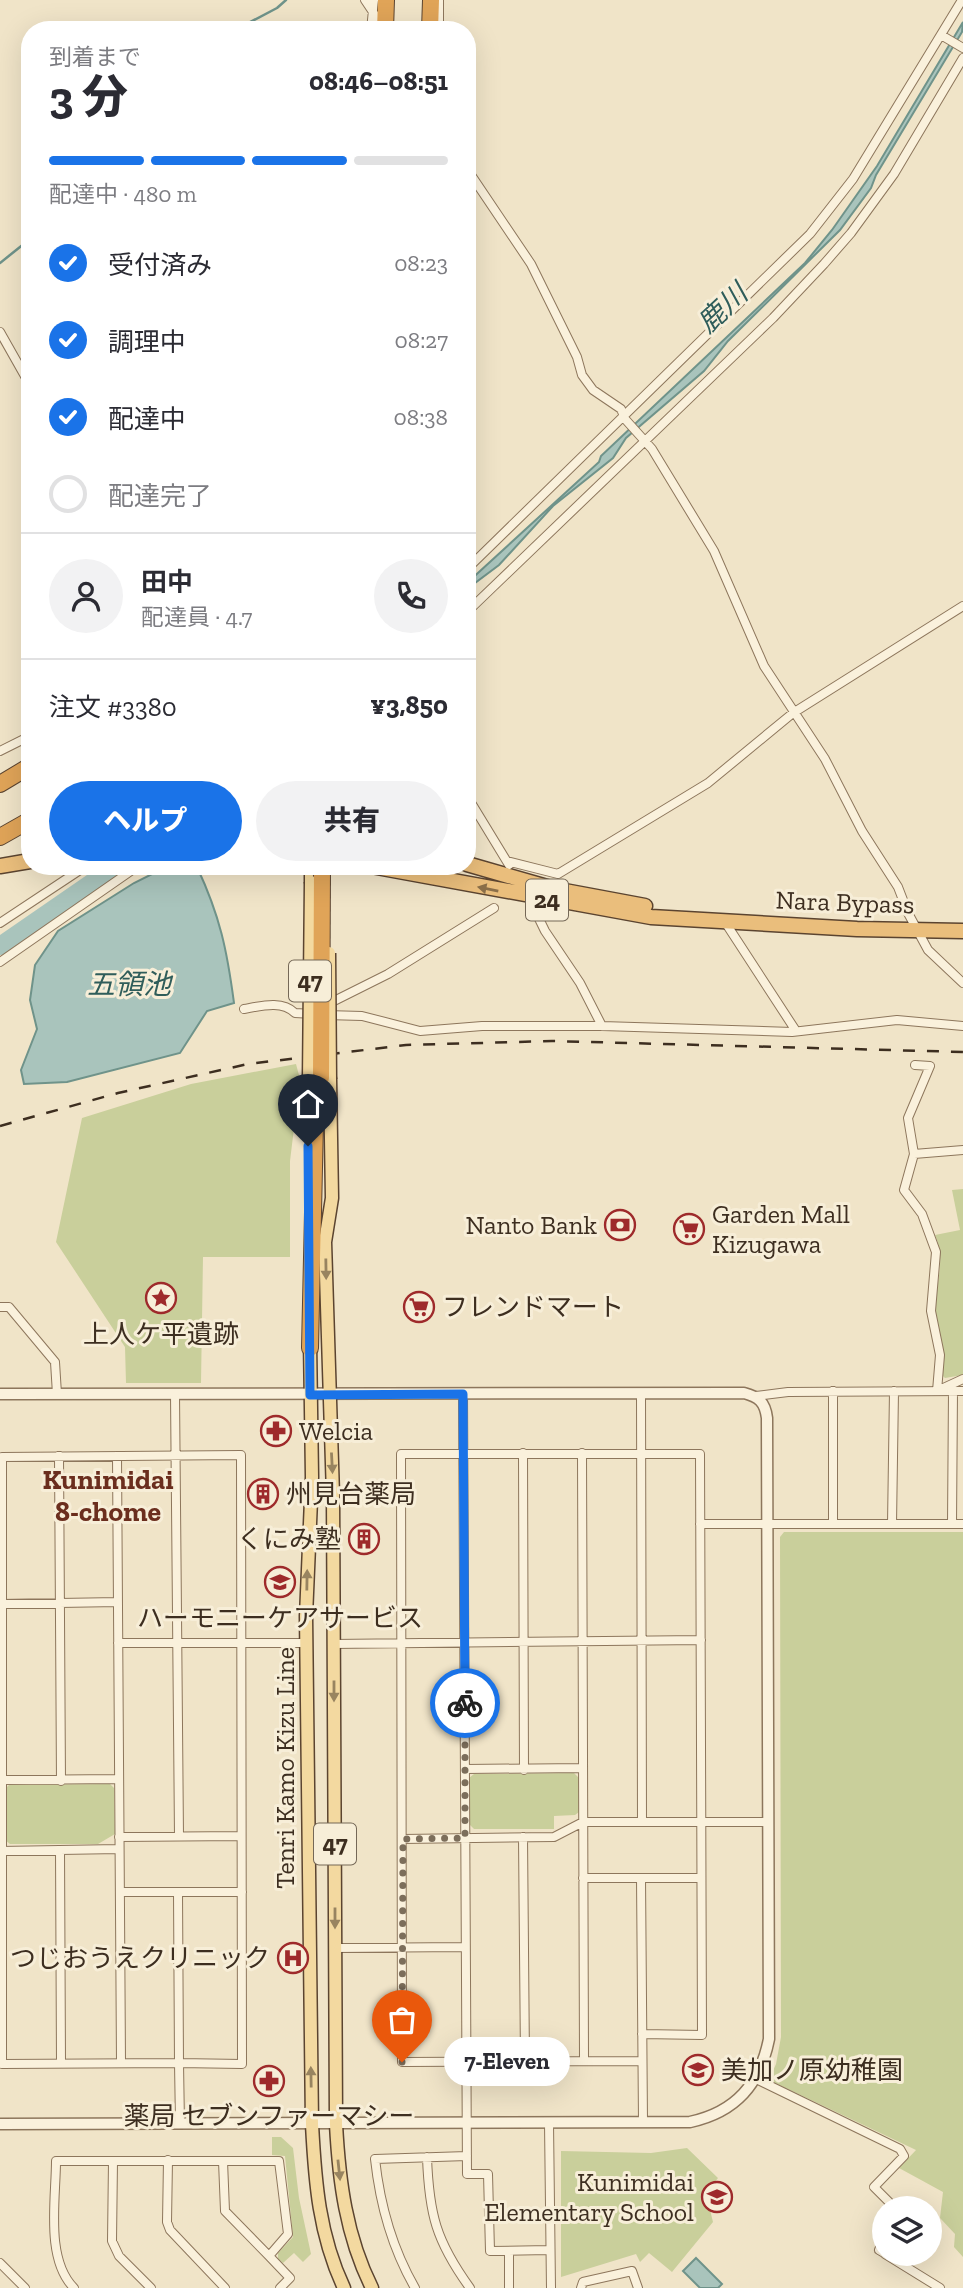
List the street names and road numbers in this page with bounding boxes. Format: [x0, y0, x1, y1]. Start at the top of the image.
road number: 24 [526, 880, 568, 920]
street label: Nara Bypass [775, 884, 915, 920]
road number: 47 [289, 960, 331, 1001]
street label: Tenri Kamo Kizu Line [269, 1647, 301, 1889]
road number: 47 [314, 1824, 356, 1865]

